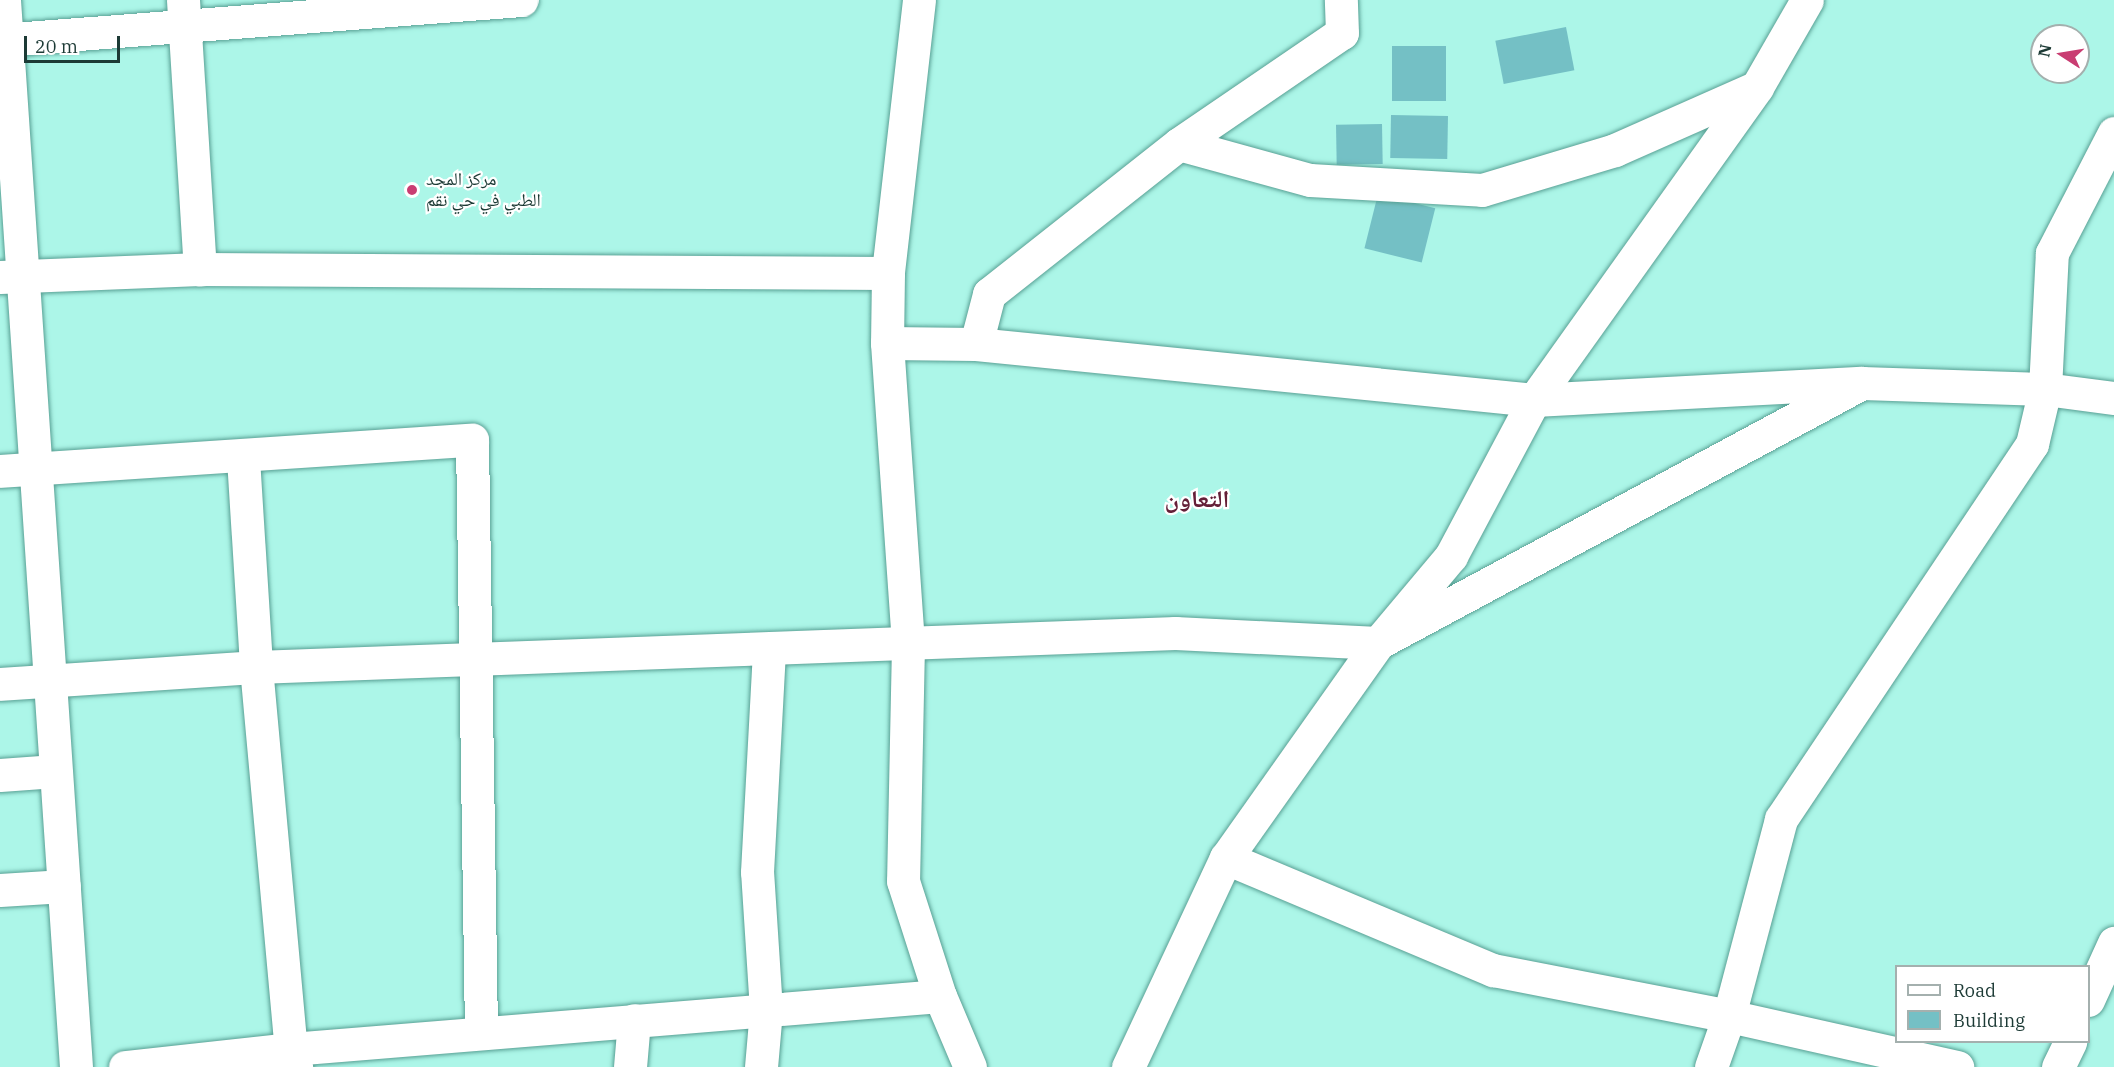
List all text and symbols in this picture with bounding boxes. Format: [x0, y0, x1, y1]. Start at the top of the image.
scale bar [27, 24, 123, 62]
north arrow [2030, 24, 2090, 84]
text: 20 m [35, 35, 78, 58]
text: N [2033, 42, 2055, 59]
place label: مركز المجد الطبي في حي نقم [426, 169, 541, 212]
marker: مركز المجد الطبي في حي نقم [403, 181, 421, 199]
district label: التعاون [1165, 485, 1229, 513]
legend [1895, 965, 2090, 1043]
text: Road [1953, 979, 1996, 1002]
text: Building [1953, 1009, 2025, 1032]

